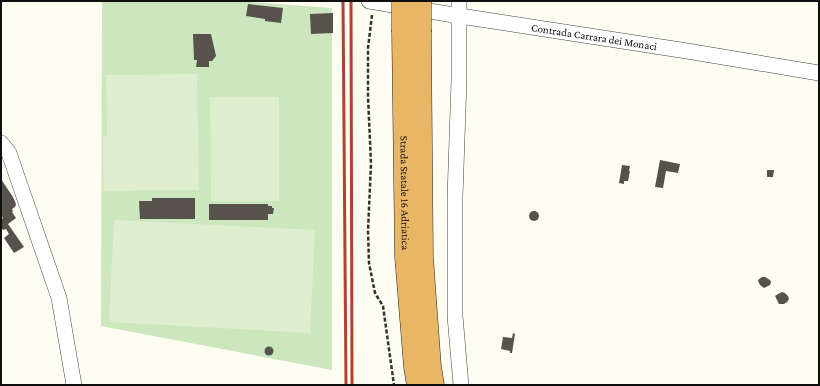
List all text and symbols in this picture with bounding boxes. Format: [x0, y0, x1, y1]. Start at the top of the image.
street label: Contrada Carrara dei Monaci [530, 21, 658, 52]
street label: Strada Statale 16 Adriatica [398, 136, 412, 250]

